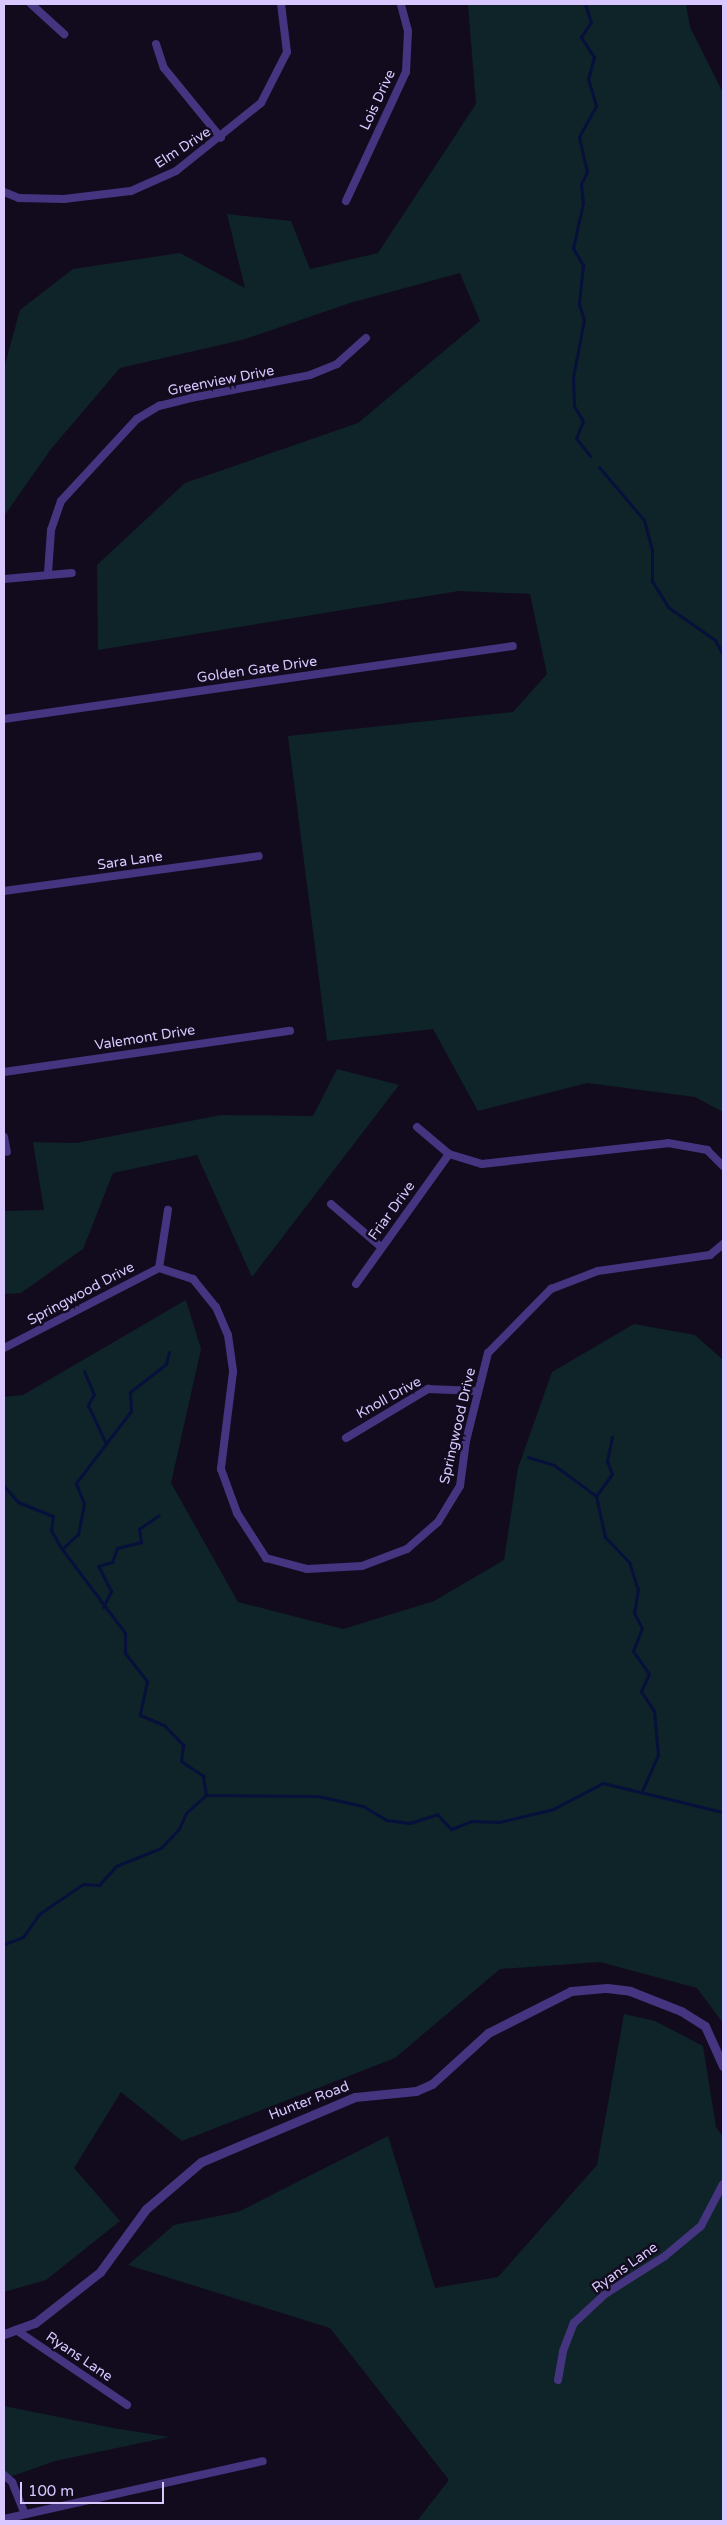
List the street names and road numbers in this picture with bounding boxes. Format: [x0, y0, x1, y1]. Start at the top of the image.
street label: Lois Drive [357, 67, 399, 133]
street label: Elm Drive [152, 124, 214, 172]
street label: Greenview Drive [166, 362, 276, 400]
street label: Golden Gate Drive [196, 653, 318, 687]
street label: Sara Lane [96, 848, 164, 874]
street label: Valemont Drive [94, 1022, 196, 1054]
street label: Friar Drive [365, 1178, 419, 1244]
street label: Springwood Drive [25, 1259, 137, 1329]
street label: Springwood Drive [436, 1366, 480, 1486]
street label: Knoll Drive [354, 1373, 424, 1423]
street label: Hunter Road [266, 2078, 352, 2124]
street label: Ryans Lane [589, 2239, 661, 2297]
street label: Ryans Lane [43, 2329, 115, 2385]

